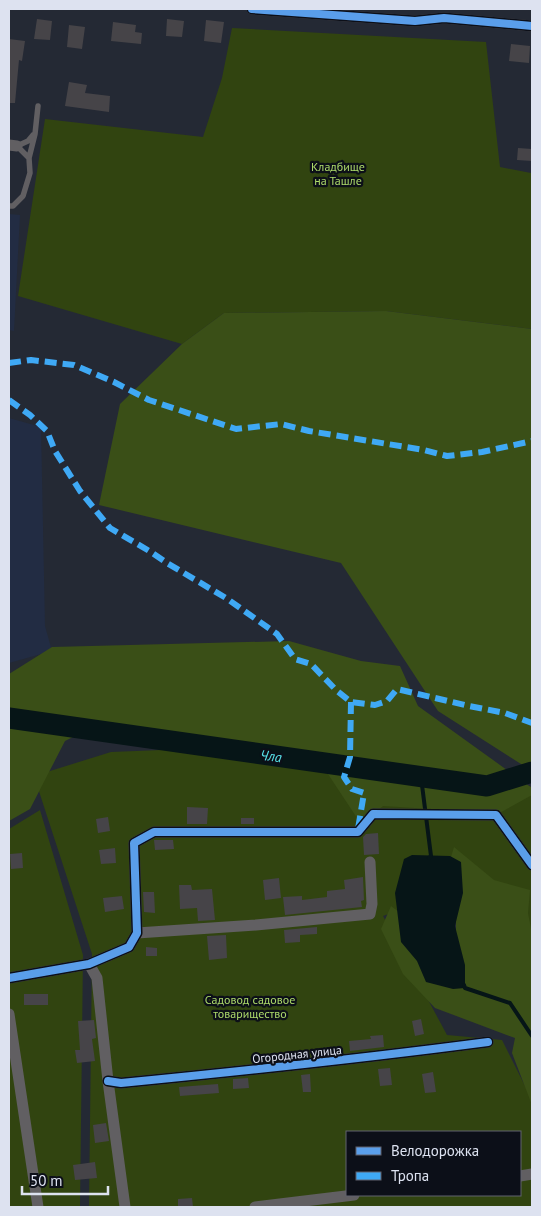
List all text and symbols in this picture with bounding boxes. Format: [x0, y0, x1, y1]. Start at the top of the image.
park label: Кладбище на Ташле [311, 159, 365, 188]
water label: Чла [259, 746, 283, 766]
park label: Садовод садовое товарищество [205, 992, 295, 1021]
street label: Огородная улица [251, 1042, 343, 1066]
legend [346, 1131, 521, 1196]
text: Велодорожка [391, 1141, 479, 1160]
scale bar [22, 1164, 109, 1196]
text: Тропа [391, 1166, 429, 1185]
text: 50 m [30, 1171, 63, 1190]

